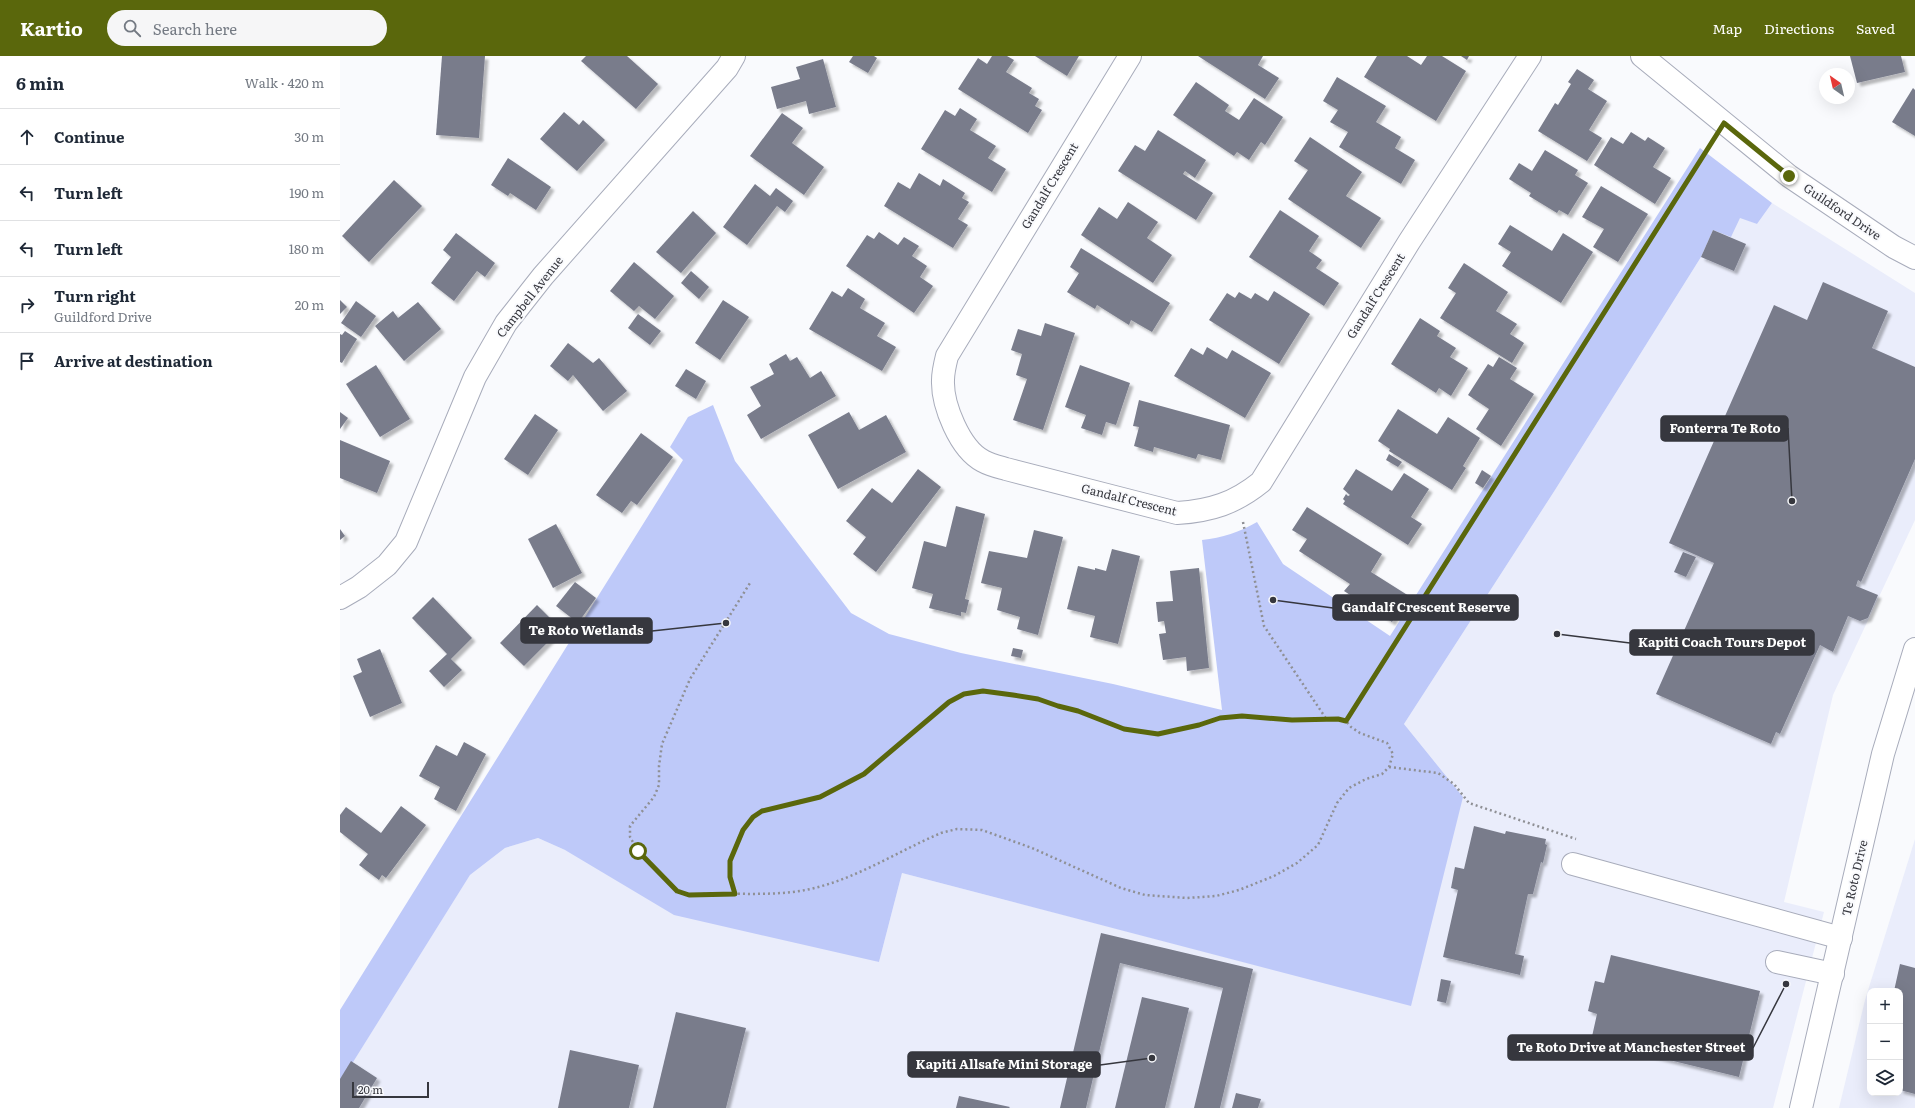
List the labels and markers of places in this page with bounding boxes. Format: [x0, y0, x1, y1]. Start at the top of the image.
callout: Fonterra Te Roto [1661, 416, 1788, 441]
callout: Gandalf Crescent Reserve [1333, 595, 1518, 620]
callout: Te Roto Wetlands [521, 618, 652, 643]
callout: Kapiti Coach Tours Depot [1630, 630, 1814, 655]
callout: Te Roto Drive at Manchester Street [1508, 1035, 1753, 1060]
callout: Kapiti Allsafe Mini Storage [908, 1052, 1100, 1077]

